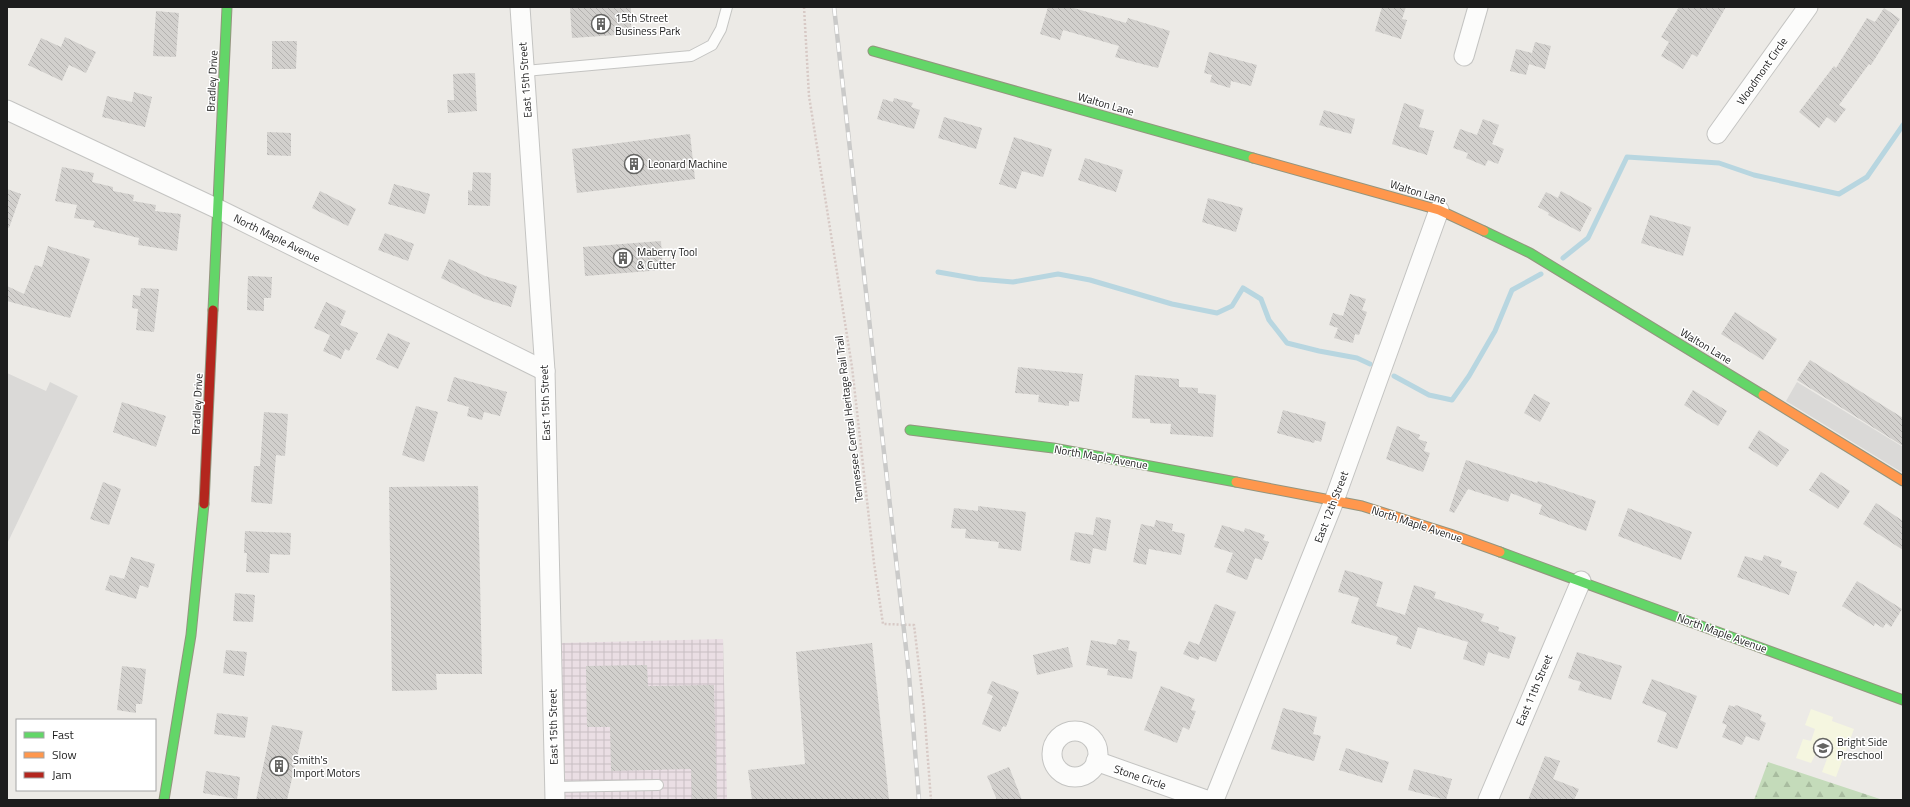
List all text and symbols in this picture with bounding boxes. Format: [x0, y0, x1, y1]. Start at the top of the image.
place label: 15th Street Business Park [615, 10, 681, 39]
building icon: 15th Street Business Park [590, 13, 612, 35]
street label: Woodmont Circle [1733, 34, 1791, 108]
street label: East 15th Street [514, 41, 536, 118]
street label: Bradley Drive [202, 49, 222, 112]
street label: Walton Lane [1076, 88, 1136, 120]
building icon: Leonard Machine [623, 153, 645, 175]
place label: Leonard Machine [648, 156, 728, 172]
street label: Walton Lane [1388, 176, 1448, 208]
street label: North Maple Avenue [231, 210, 323, 266]
place label: Maberry Tool & Cutter [637, 244, 697, 273]
building icon: Maberry Tool & Cutter [612, 247, 634, 269]
street label: Walton Lane [1677, 324, 1735, 368]
street label: Tennessee Central Heritage Rail Trail [831, 335, 867, 503]
street label: East 15th Street [536, 365, 554, 441]
street label: Bradley Drive [187, 372, 207, 435]
street label: North Maple Avenue [1053, 441, 1149, 473]
street label: East 12th Street [1310, 469, 1352, 545]
street label: North Maple Avenue [1370, 502, 1465, 546]
street label: North Maple Avenue [1675, 609, 1770, 657]
street label: East 11th Street [1512, 652, 1556, 728]
street label: East 15th Street [544, 689, 562, 765]
legend [16, 719, 156, 791]
text: Fast [52, 725, 75, 744]
place label: Bright Side Preschool [1837, 734, 1888, 763]
school or university icon: Bright Side Preschool [1812, 737, 1834, 759]
text: Slow [52, 745, 77, 764]
place label: Smith's Import Motors [293, 752, 360, 781]
building icon: Smith's Import Motors [268, 755, 290, 777]
street label: Stone Circle [1112, 761, 1169, 794]
text: Jam [52, 765, 72, 784]

